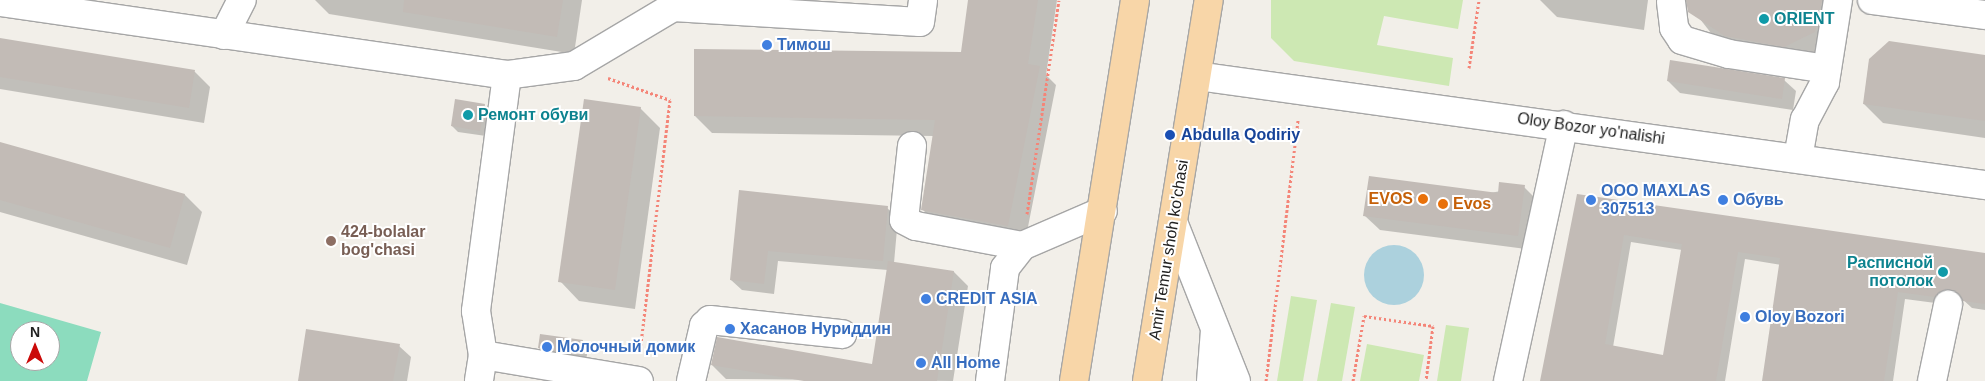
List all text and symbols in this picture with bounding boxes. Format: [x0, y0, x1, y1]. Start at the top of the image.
place label: ORIENT [1774, 9, 1834, 29]
marker: ORIENT [1758, 13, 1770, 25]
place label: Тимош [777, 35, 831, 55]
marker: Тимош [761, 39, 773, 51]
place label: Ремонт обуви [478, 105, 588, 125]
marker: Ремонт обуви [462, 109, 474, 121]
street label: Oloy Bozor yo'nalishi [1516, 109, 1666, 149]
place label: Abdulla Qodiriy [1181, 125, 1300, 145]
marker: Abdulla Qodiriy [1163, 128, 1177, 142]
street label: Amir Temur shoh ko'chasi [1145, 158, 1193, 342]
place label: OOO MAXLAS 307513 [1601, 181, 1710, 219]
place label: EVOS [1369, 189, 1413, 209]
place label: Обувь [1733, 190, 1784, 210]
marker: EVOS [1417, 193, 1429, 205]
place label: Evos [1453, 194, 1491, 214]
marker: OOO MAXLAS 307513 [1585, 194, 1597, 206]
marker: Обувь [1717, 194, 1729, 206]
marker: Evos [1437, 198, 1449, 210]
place label: 424-bolalar bog'chasi [341, 222, 425, 260]
marker: 424-bolalar bog'chasi [325, 235, 337, 247]
place label: Расписной потолок [1847, 253, 1933, 291]
marker: Расписной потолок [1937, 266, 1949, 278]
place label: CREDIT ASIA [936, 289, 1038, 309]
marker: CREDIT ASIA [920, 293, 932, 305]
place label: Oloy Bozori [1755, 307, 1845, 327]
marker: Oloy Bozori [1739, 311, 1751, 323]
place label: Хасанов Нуриддин [740, 319, 891, 339]
north arrow [10, 321, 60, 371]
marker: Хасанов Нуриддин [724, 323, 736, 335]
text: N [30, 324, 40, 340]
place label: Молочный домик [557, 337, 695, 357]
marker: Молочный домик [541, 341, 553, 353]
place label: All Home [931, 353, 1000, 373]
marker: All Home [915, 357, 927, 369]

